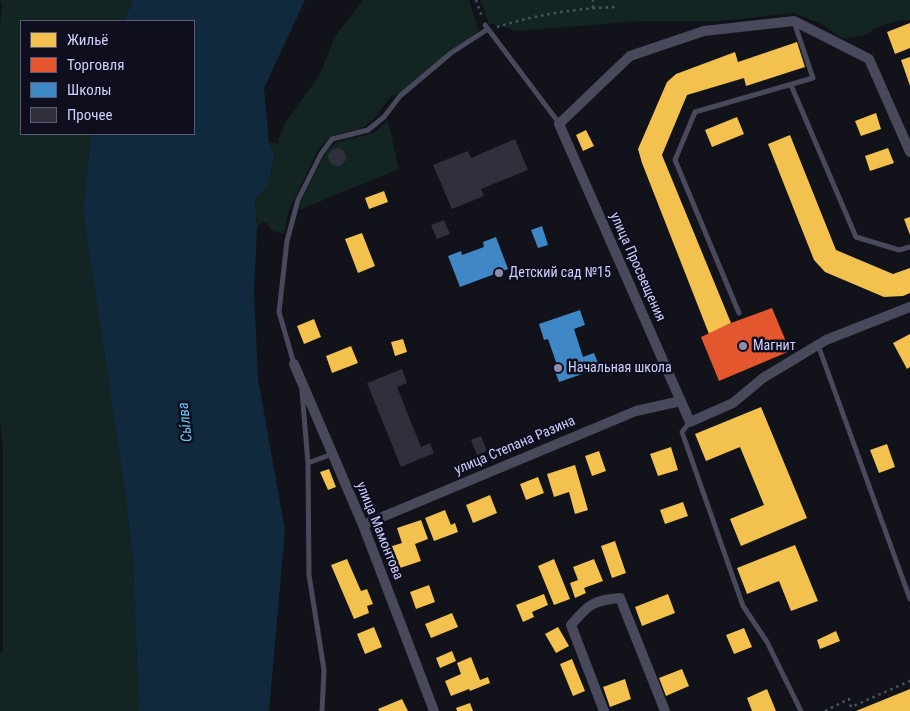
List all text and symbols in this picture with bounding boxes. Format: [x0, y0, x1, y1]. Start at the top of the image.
legend [20, 20, 195, 135]
text: Жильё [67, 31, 108, 49]
text: Торговля [67, 56, 124, 74]
text: Школы [67, 81, 112, 99]
text: Прочее [67, 106, 113, 124]
street label: улица Просвещения [605, 210, 669, 324]
place label: Детский сад №15 [509, 265, 611, 281]
marker: Детский сад №15 [493, 267, 505, 279]
place label: Магнит [753, 338, 796, 354]
marker: Магнит [737, 340, 749, 352]
place label: Начальная школа [568, 360, 672, 376]
marker: Начальная школа [552, 362, 564, 374]
water label: Сы́лва [175, 401, 197, 443]
street label: улица Степана Разина [452, 413, 578, 479]
street label: улица Мамонтова [352, 480, 406, 582]

